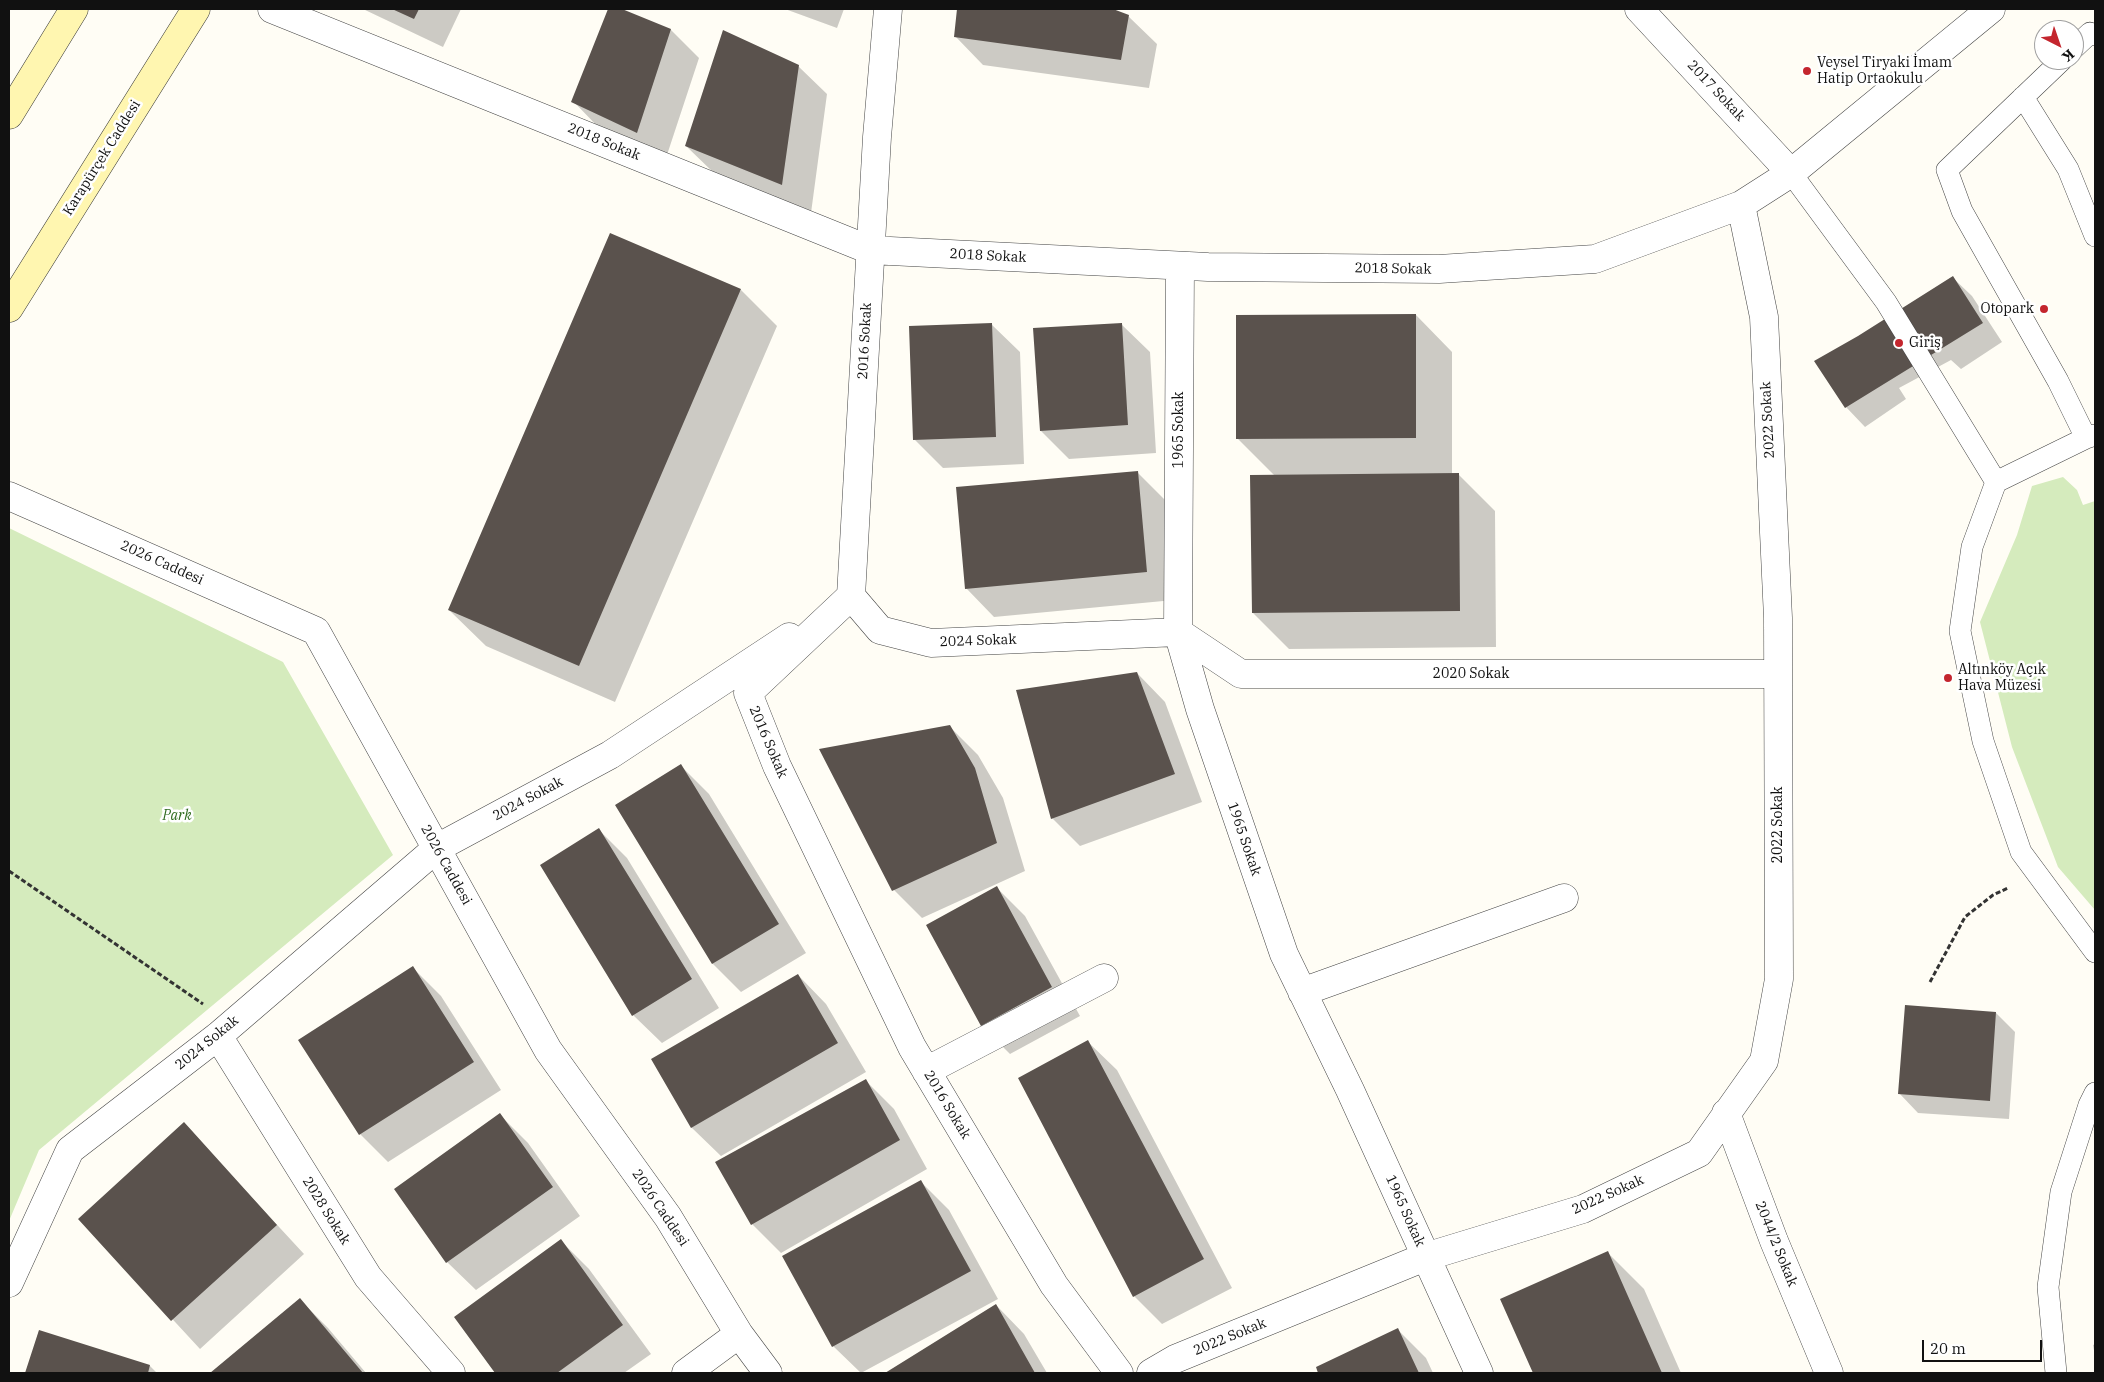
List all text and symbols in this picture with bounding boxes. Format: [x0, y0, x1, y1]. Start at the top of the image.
north arrow [2034, 20, 2084, 70]
text: K [2058, 45, 2078, 66]
place label: Veysel Tiryaki İmam Hatip Ortaokulu [1817, 55, 1952, 88]
street label: 2017 Sokak [1684, 57, 1748, 125]
marker: Veysel Tiryaki İmam Hatip Ortaokulu [1801, 65, 1813, 77]
street label: Karapürçek Caddesi [60, 97, 144, 219]
street label: 2018 Sokak [565, 120, 643, 164]
street label: 2018 Sokak [949, 246, 1027, 266]
street label: 2018 Sokak [1354, 260, 1432, 278]
place label: Otopark [1980, 301, 2034, 317]
street label: 2016 Sokak [855, 302, 875, 380]
marker: Otopark [2038, 303, 2050, 315]
place label: Giriş [1909, 335, 1941, 351]
marker: Giriş [1893, 337, 1905, 349]
street label: 2022 Sokak [1758, 381, 1778, 459]
street label: 1965 Sokak [1171, 392, 1187, 468]
street label: 2026 Caddesi [118, 537, 206, 589]
street label: 2024 Sokak [939, 631, 1017, 651]
place label: Altınköy Açık Hava Müzesi [1958, 662, 2046, 694]
street label: 2020 Sokak [1433, 666, 1509, 682]
marker: Altınköy Açık Hava Müzesi [1942, 672, 1954, 684]
street label: 2016 Sokak [745, 703, 791, 781]
street label: 2024 Sokak [490, 774, 566, 824]
street label: 2022 Sokak [1770, 787, 1786, 863]
street label: 1965 Sokak [1224, 800, 1264, 878]
park label: Park [162, 808, 192, 824]
street label: 2026 Caddesi [417, 822, 475, 908]
street label: 2024 Sokak [172, 1012, 242, 1074]
street label: 2016 Sokak [920, 1068, 974, 1142]
street label: 2026 Caddesi [628, 1166, 692, 1250]
street label: 1965 Sokak [1382, 1172, 1428, 1250]
street label: 2022 Sokak [1569, 1172, 1647, 1218]
street label: 2028 Sokak [298, 1174, 354, 1248]
street label: 2044/2 Sokak [1751, 1199, 1801, 1289]
street label: 2022 Sokak [1191, 1315, 1269, 1359]
scale bar [1924, 1330, 2044, 1362]
text: 20 m [1930, 1339, 1966, 1358]

